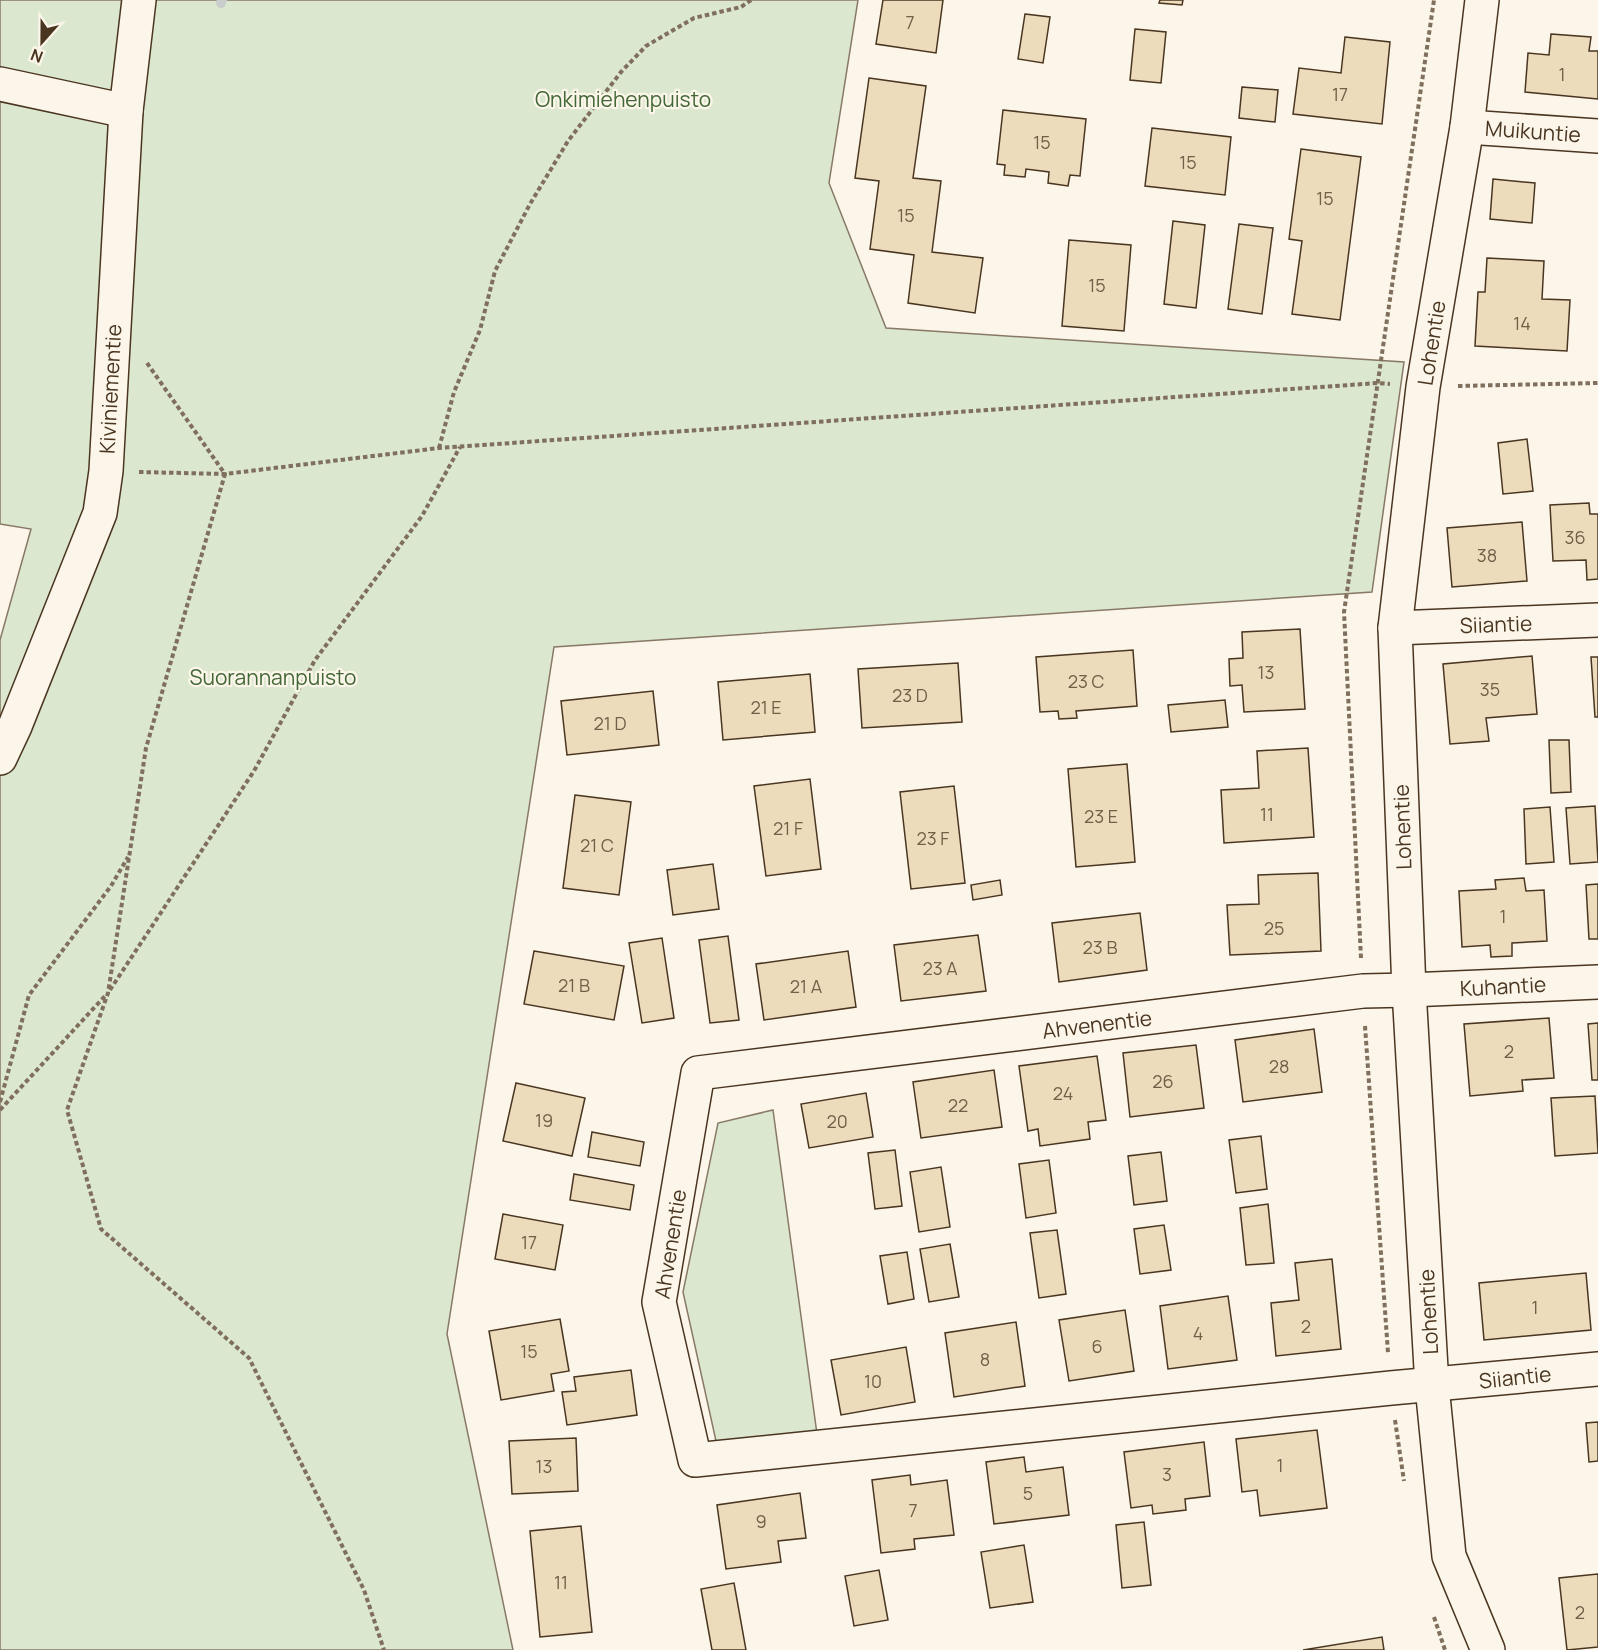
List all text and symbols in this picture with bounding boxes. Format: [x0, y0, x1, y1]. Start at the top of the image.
house number: 7 [905, 10, 915, 34]
north arrow [12, 12, 72, 72]
text: N [27, 44, 46, 68]
house number: 1 [1558, 62, 1566, 86]
house number: 17 [1332, 82, 1348, 106]
park label: Onkimiehenpuisto [535, 85, 711, 113]
street label: Muikuntie [1484, 114, 1582, 148]
house number: 15 [1033, 130, 1051, 154]
house number: 15 [1179, 150, 1197, 174]
house number: 15 [1316, 186, 1334, 210]
house number: 15 [897, 203, 915, 227]
house number: 15 [1088, 273, 1106, 297]
street label: Lohentie [1410, 299, 1452, 387]
house number: 14 [1513, 311, 1531, 335]
street label: Kiviniementie [93, 323, 127, 455]
house number: 36 [1564, 525, 1586, 549]
house number: 38 [1477, 543, 1497, 567]
street label: Siiantie [1459, 609, 1533, 639]
house number: 13 [1258, 660, 1274, 684]
park label: Suorannanpuisto [190, 663, 357, 691]
house number: 23 C [1068, 669, 1104, 693]
house number: 35 [1480, 677, 1500, 701]
house number: 23 D [892, 683, 928, 707]
house number: 21 E [750, 695, 782, 719]
house number: 21 D [594, 711, 626, 735]
street label: Lohentie [1387, 784, 1417, 870]
house number: 11 [1260, 802, 1274, 826]
house number: 23 E [1084, 804, 1118, 828]
house number: 21 F [773, 816, 803, 840]
house number: 23 F [917, 826, 949, 850]
house number: 21 C [580, 833, 614, 857]
house number: 1 [1499, 904, 1507, 928]
house number: 25 [1264, 916, 1284, 940]
house number: 23 B [1083, 935, 1117, 959]
house number: 23 A [922, 956, 958, 980]
street label: Kuhantie [1459, 970, 1547, 1002]
house number: 21 B [558, 973, 590, 997]
house number: 21 A [790, 974, 823, 998]
street label: Ahvenentie [1040, 1003, 1154, 1045]
house number: 2 [1504, 1039, 1514, 1063]
house number: 28 [1269, 1054, 1289, 1078]
house number: 26 [1152, 1069, 1174, 1093]
house number: 24 [1053, 1081, 1073, 1105]
house number: 22 [948, 1093, 968, 1117]
house number: 19 [535, 1108, 553, 1132]
house number: 20 [826, 1109, 848, 1133]
street label: Ahvenentie [648, 1187, 692, 1301]
house number: 17 [521, 1230, 537, 1254]
street label: Lohentie [1412, 1269, 1444, 1355]
house number: 1 [1531, 1295, 1539, 1319]
house number: 2 [1301, 1314, 1311, 1338]
house number: 4 [1193, 1321, 1203, 1345]
house number: 6 [1091, 1334, 1103, 1358]
house number: 15 [520, 1339, 538, 1363]
house number: 8 [980, 1347, 990, 1371]
street label: Siiantie [1477, 1359, 1553, 1395]
house number: 10 [864, 1369, 882, 1393]
house number: 1 [1276, 1453, 1284, 1477]
house number: 13 [536, 1454, 552, 1478]
house number: 3 [1162, 1462, 1172, 1486]
house number: 5 [1023, 1481, 1033, 1505]
house number: 7 [908, 1498, 918, 1522]
house number: 9 [755, 1509, 767, 1533]
house number: 11 [554, 1570, 568, 1594]
house number: 2 [1575, 1600, 1585, 1624]

